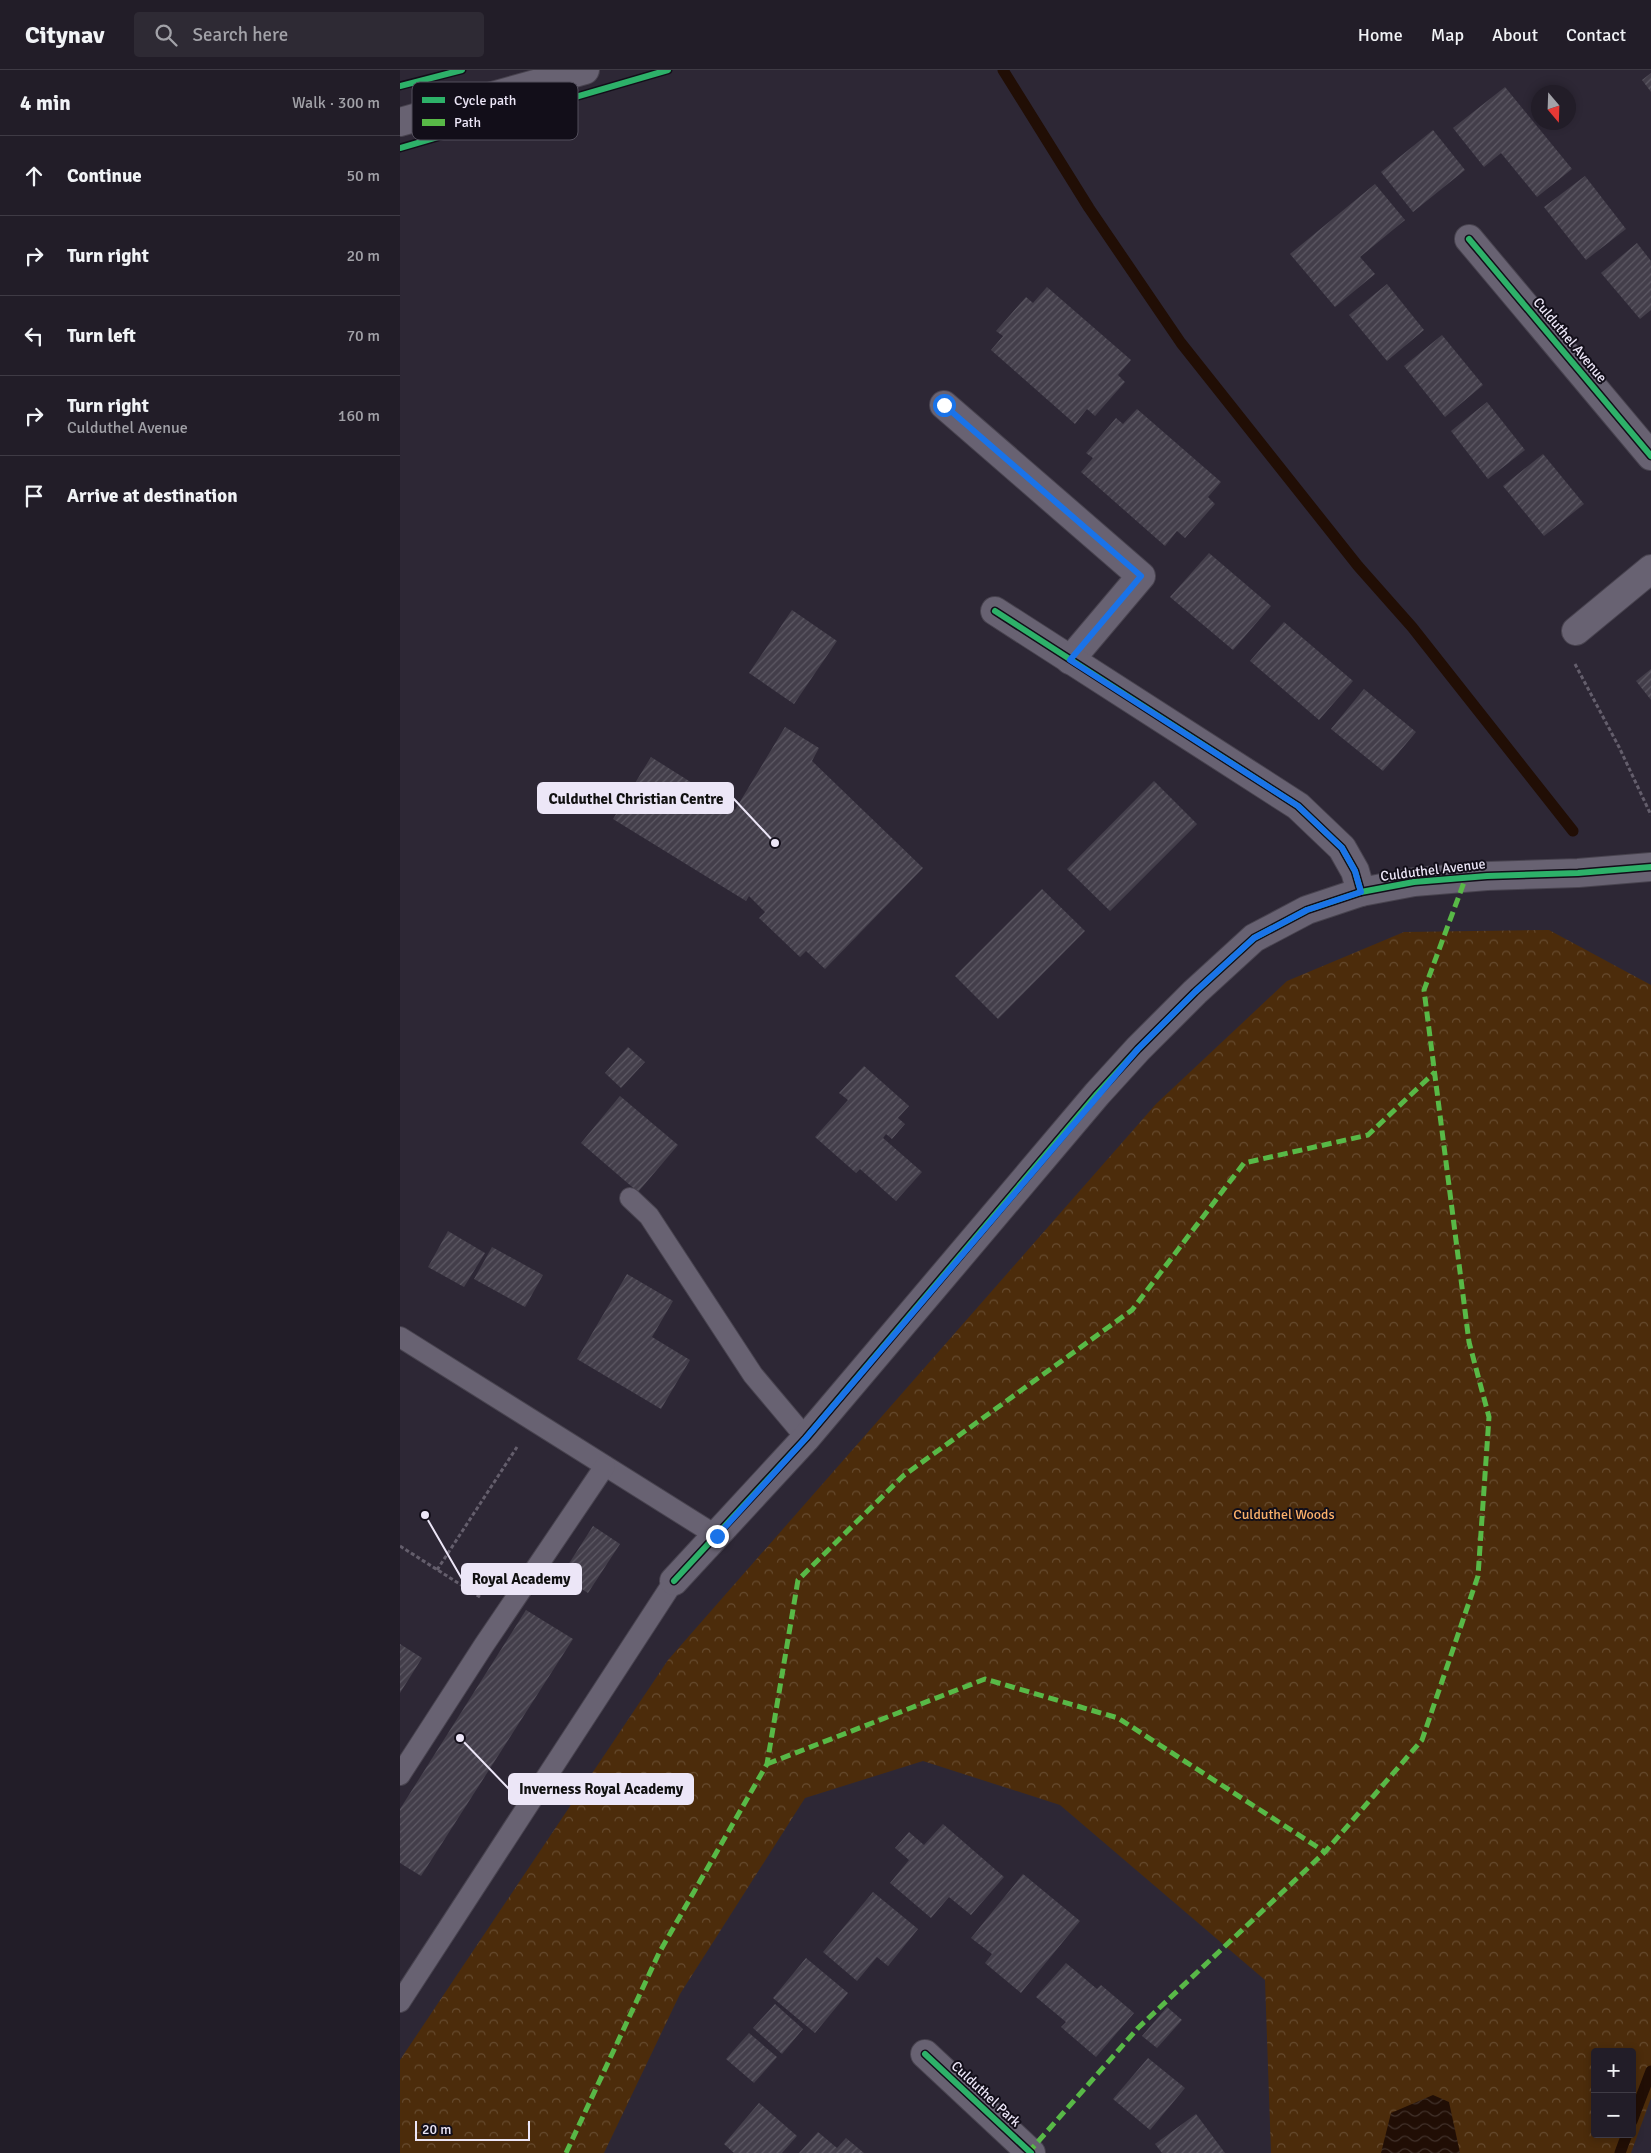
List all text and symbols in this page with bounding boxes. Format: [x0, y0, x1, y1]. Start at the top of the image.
search box [134, 12, 484, 57]
text: Citynav [25, 20, 104, 50]
icon: search [152, 21, 180, 49]
text: Search here [192, 23, 288, 47]
text: Home [1358, 24, 1403, 46]
text: Map [1431, 24, 1464, 46]
text: About [1492, 24, 1538, 46]
text: Contact [1566, 24, 1626, 46]
legend [412, 82, 578, 140]
north arrow [1531, 85, 1576, 130]
text: 4 min [20, 90, 71, 116]
text: Cycle path [454, 92, 516, 109]
text: Walk · 300 m [292, 93, 380, 113]
text: Path [454, 114, 481, 131]
icon: ahead [20, 162, 48, 190]
text: Continue [67, 164, 142, 188]
text: 50 m [346, 166, 380, 186]
icon: right [20, 242, 48, 270]
text: Turn right [67, 244, 149, 268]
text: 20 m [346, 246, 380, 266]
street label: Culduthel Avenue [1530, 294, 1610, 386]
icon: left [20, 322, 48, 350]
text: Turn left [67, 324, 136, 348]
text: 70 m [346, 326, 380, 346]
text: Turn right [67, 394, 149, 418]
route start [933, 394, 956, 417]
icon: right [20, 402, 48, 430]
text: 160 m [338, 406, 380, 426]
text: Culduthel Avenue [67, 418, 188, 438]
icon: arrive [20, 482, 48, 510]
text: Arrive at destination [67, 484, 238, 508]
callout: Culduthel Christian Centre [538, 783, 733, 813]
text: Culduthel Christian Centre [549, 790, 723, 808]
street label: Culduthel Avenue [1380, 855, 1486, 885]
park label: Culduthel Woods [1233, 1506, 1335, 1523]
route end [706, 1525, 729, 1548]
callout: Royal Academy [462, 1564, 581, 1594]
text: Royal Academy [472, 1570, 571, 1588]
callout: Inverness Royal Academy [509, 1774, 693, 1804]
text: Inverness Royal Academy [519, 1780, 684, 1798]
map controls [1591, 2048, 1636, 2138]
button: + [1591, 2048, 1636, 2093]
street label: Culduthel Park [948, 2058, 1024, 2130]
button: − [1591, 2093, 1636, 2138]
scale bar [415, 2118, 530, 2141]
text: 20 m [422, 2121, 451, 2138]

